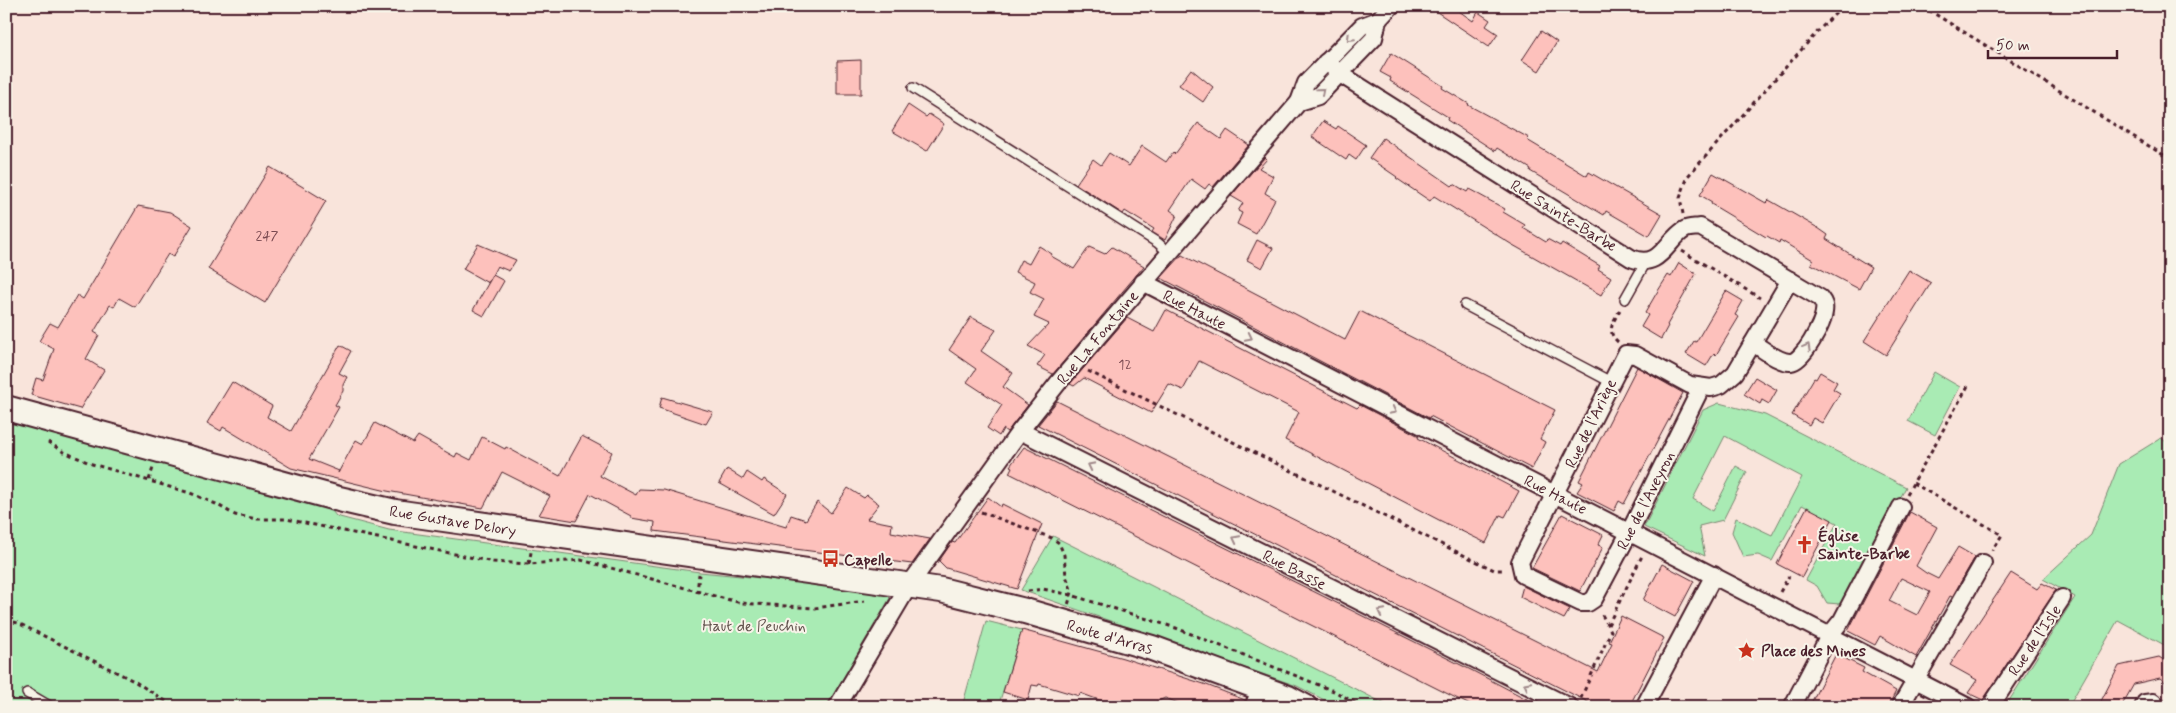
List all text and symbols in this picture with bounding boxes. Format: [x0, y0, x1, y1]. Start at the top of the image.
scale bar [1988, 28, 2117, 60]
one-way arrow [1347, 32, 1356, 41]
text: 50 m [1996, 36, 2030, 56]
one-way arrow [1316, 88, 1325, 97]
street label: Rue Sainte-Barbe [1506, 175, 1621, 258]
house number: 247 [255, 227, 279, 245]
street label: Rue Haute [1159, 285, 1230, 335]
street label: Rue La Fontaine [1052, 286, 1144, 390]
one-way arrow [1243, 331, 1252, 341]
one-way arrow [1801, 344, 1811, 353]
house number: 12 [1118, 356, 1132, 374]
street label: Rue de l'Ariège [1561, 375, 1622, 472]
one-way arrow [1388, 405, 1397, 415]
street label: Rue de l'Aveyron [1612, 448, 1680, 554]
one-way arrow [1087, 462, 1096, 473]
street label: Rue Haute [1520, 470, 1591, 520]
street label: Rue Gustave Delory [388, 501, 518, 542]
place label: Église Sainte-Barbe [1818, 525, 1911, 565]
church icon: Église Sainte-Barbe [1794, 534, 1814, 554]
one-way arrow [1232, 535, 1241, 545]
street label: Rue Basse [1259, 545, 1330, 595]
bus stop icon: Capelle [820, 549, 840, 569]
place label: Capelle [844, 550, 893, 571]
street label: Rue de l'Isle [2004, 601, 2067, 680]
one-way arrow [1377, 608, 1386, 618]
street label: Route d'Arras [1064, 615, 1155, 660]
park label: Haut de Peuchin [702, 616, 806, 637]
place icon: Place des Mines [1737, 640, 1757, 660]
place label: Place des Mines [1761, 641, 1866, 662]
one-way arrow [1523, 681, 1532, 691]

